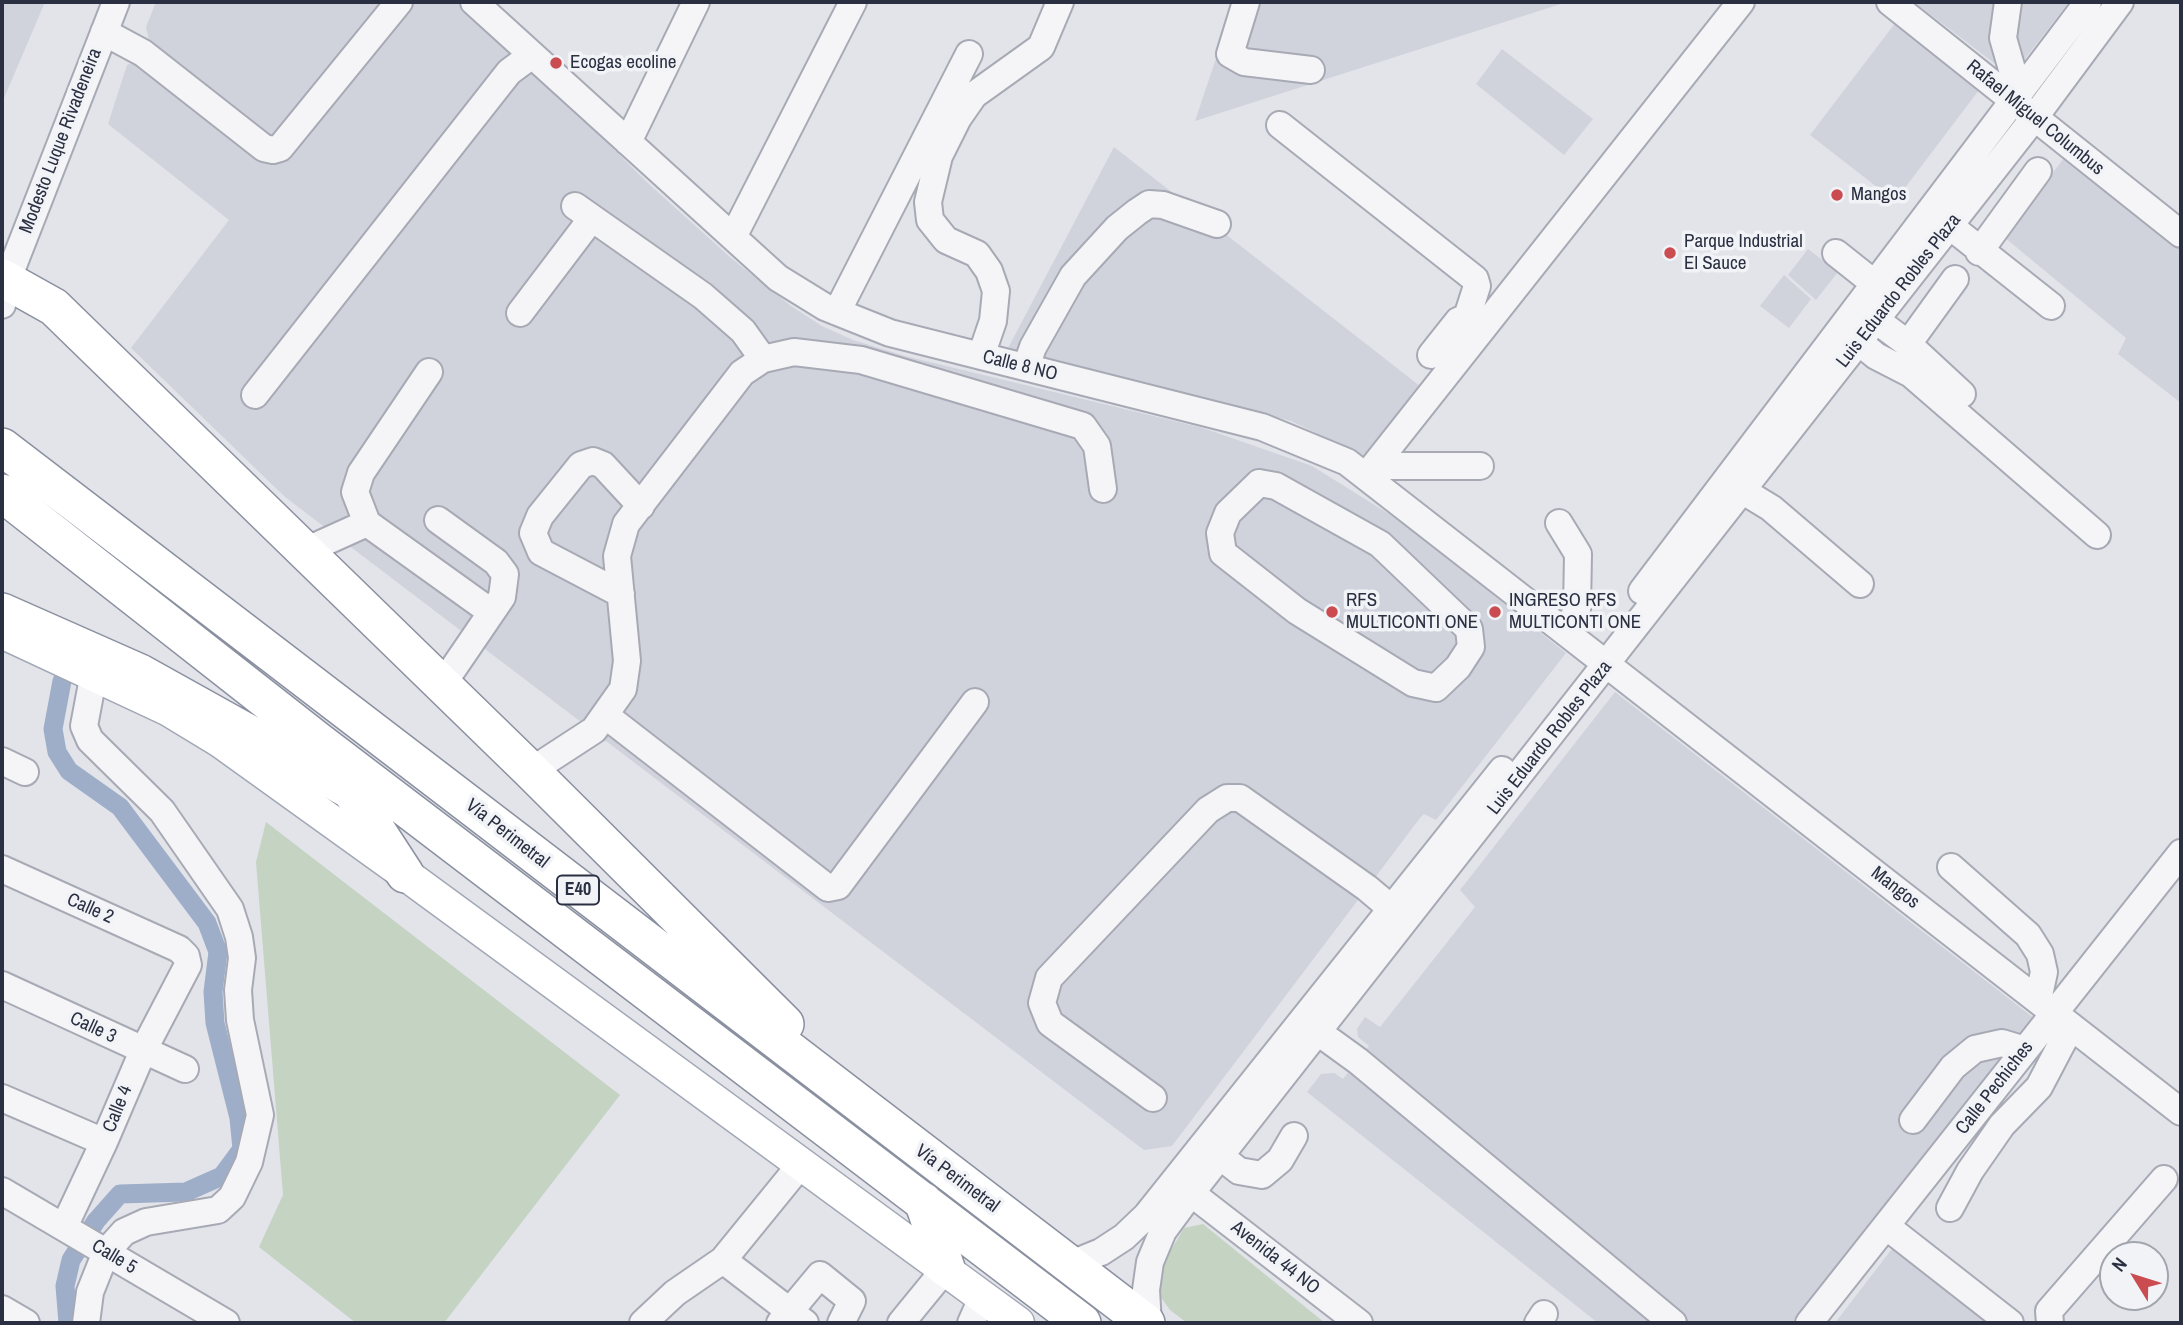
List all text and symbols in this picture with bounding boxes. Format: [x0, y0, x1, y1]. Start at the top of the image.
street label: Modesto Luque Rivadeneira [15, 45, 107, 237]
place label: Ecogas ecoline [570, 52, 677, 74]
marker: Ecogas ecoline [548, 55, 564, 71]
street label: Rafael Miguel Columbus [1962, 55, 2108, 181]
place label: Mangos [1851, 184, 1906, 206]
marker: Mangos [1829, 187, 1845, 203]
street label: Luis Eduardo Robles Plaza [1832, 210, 1966, 372]
place label: Parque Industrial El Sauce [1684, 231, 1803, 275]
marker: Parque Industrial El Sauce [1662, 245, 1678, 261]
street label: Calle 8 NO [980, 346, 1060, 386]
place label: RFS MULTICONTI ONE [1346, 590, 1478, 634]
place label: INGRESO RFS MULTICONTI ONE [1509, 590, 1641, 634]
marker: RFS MULTICONTI ONE [1324, 604, 1340, 620]
marker: INGRESO RFS MULTICONTI ONE [1487, 604, 1503, 620]
street label: Luis Eduardo Robles Plaza [1483, 657, 1617, 819]
street label: Vía Perimetral [461, 794, 553, 874]
street label: Mangos [1866, 862, 1924, 914]
road number: E40 [557, 876, 599, 904]
street label: Calle 2 [63, 889, 117, 929]
street label: Calle 3 [66, 1007, 120, 1049]
street label: Calle Pechiches [1951, 1037, 2039, 1139]
street label: Calle 4 [98, 1082, 138, 1136]
street label: Vía Perimetral [910, 1140, 1004, 1218]
street label: Avenida 44 NO [1226, 1216, 1324, 1300]
street label: Calle 5 [87, 1235, 141, 1279]
north arrow [2099, 1241, 2169, 1311]
text: N [2105, 1252, 2133, 1277]

